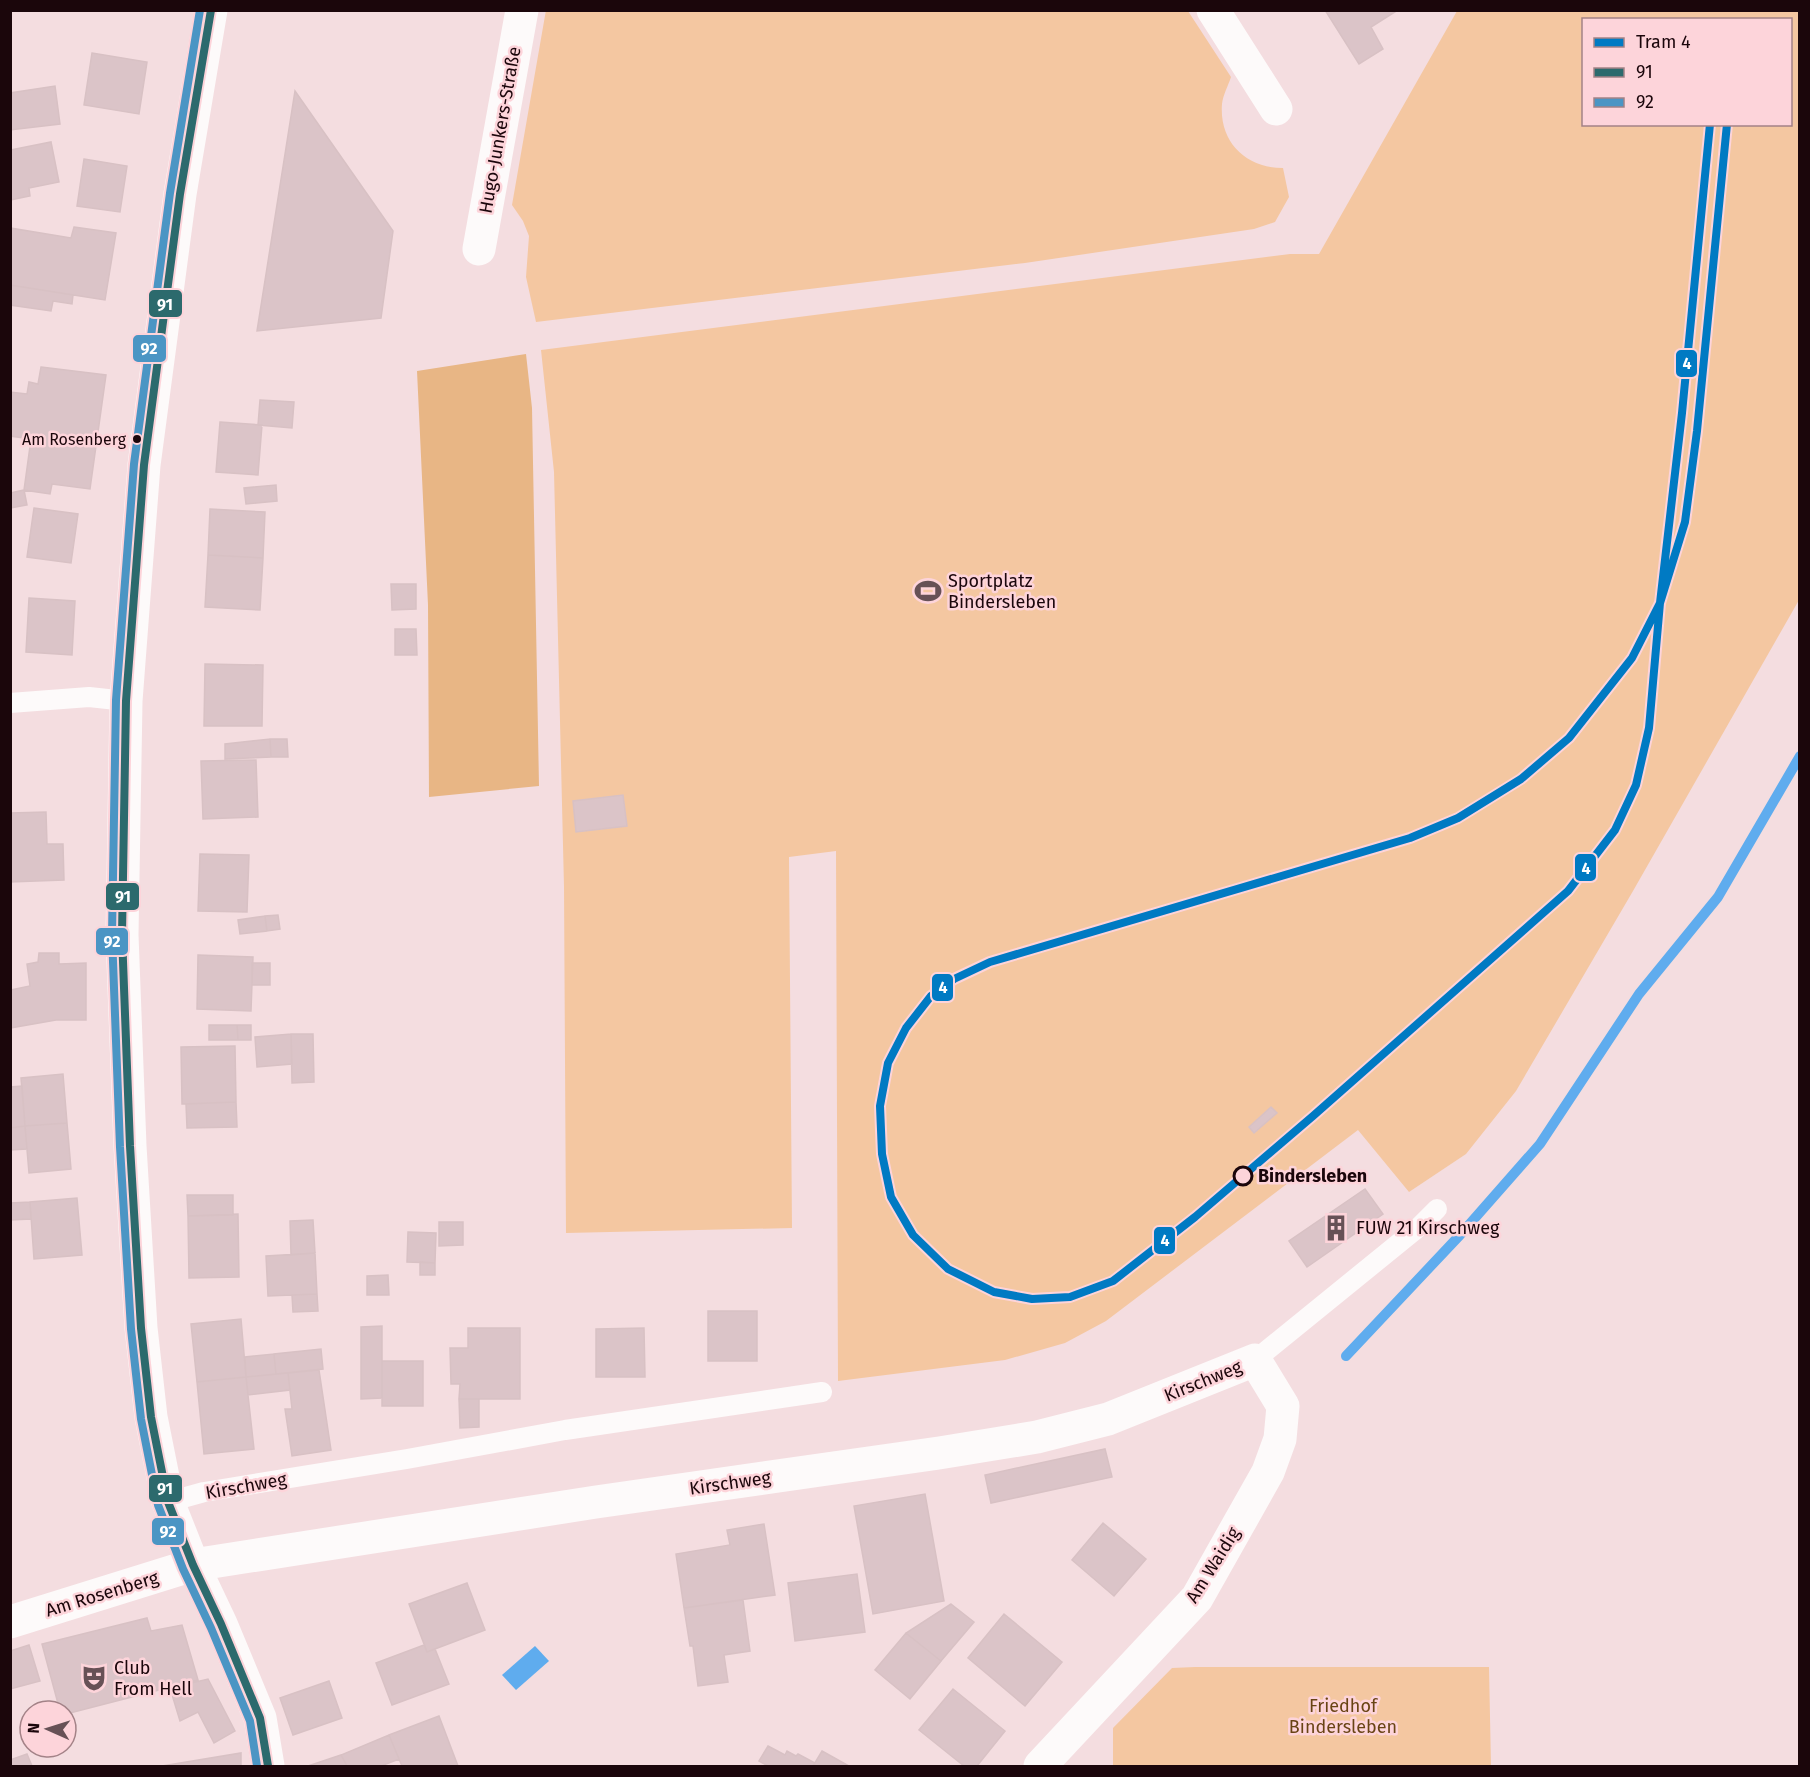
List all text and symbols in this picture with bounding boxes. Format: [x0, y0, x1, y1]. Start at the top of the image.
legend [1582, 18, 1792, 126]
text: Tram 4 [1636, 31, 1691, 53]
street label: Hugo-Junkers-Straße [474, 45, 526, 215]
text: 91 [1636, 61, 1653, 83]
text: 92 [1636, 91, 1654, 113]
line badge: 91 [148, 289, 183, 318]
text: 91 [157, 295, 173, 314]
line badge: 92 [132, 334, 167, 363]
text: 92 [141, 339, 157, 358]
line badge: 4 [1675, 349, 1698, 378]
text: 4 [1682, 354, 1692, 373]
place label: Am Rosenberg [22, 430, 127, 449]
marker: Am Rosenberg [131, 433, 143, 445]
place label: Sportplatz Bindersleben [948, 570, 1056, 613]
sports icon: Sportplatz Bindersleben [913, 576, 943, 606]
line badge: 4 [1574, 853, 1597, 882]
text: 4 [1581, 859, 1591, 878]
line badge: 91 [105, 882, 140, 911]
text: 91 [115, 887, 131, 906]
line badge: 92 [95, 927, 129, 956]
text: 92 [104, 932, 120, 951]
line badge: 4 [931, 973, 954, 1002]
text: 4 [938, 978, 948, 997]
place label: Bindersleben [1258, 1165, 1367, 1187]
marker: Bindersleben [1233, 1166, 1253, 1186]
building icon: FUW 21 Kirschweg [1321, 1213, 1351, 1243]
place label: FUW 21 Kirschweg [1356, 1217, 1500, 1239]
line badge: 4 [1153, 1226, 1176, 1255]
text: 4 [1160, 1231, 1170, 1250]
street label: Kirschweg [1161, 1355, 1246, 1407]
street label: Kirschweg [688, 1466, 773, 1500]
street label: Kirschweg [204, 1468, 289, 1504]
line badge: 91 [148, 1474, 183, 1503]
text: 91 [157, 1479, 173, 1498]
line badge: 92 [151, 1517, 185, 1546]
text: 92 [160, 1522, 176, 1541]
street label: Am Waidig [1181, 1523, 1245, 1607]
street label: Am Rosenberg [43, 1566, 162, 1622]
place label: Club From Hell [114, 1657, 192, 1700]
theatre icon: Club From Hell [79, 1663, 109, 1693]
park label: Friedhof Bindersleben [1289, 1695, 1397, 1738]
north arrow [18, 1699, 78, 1759]
text: N [24, 1722, 43, 1734]

